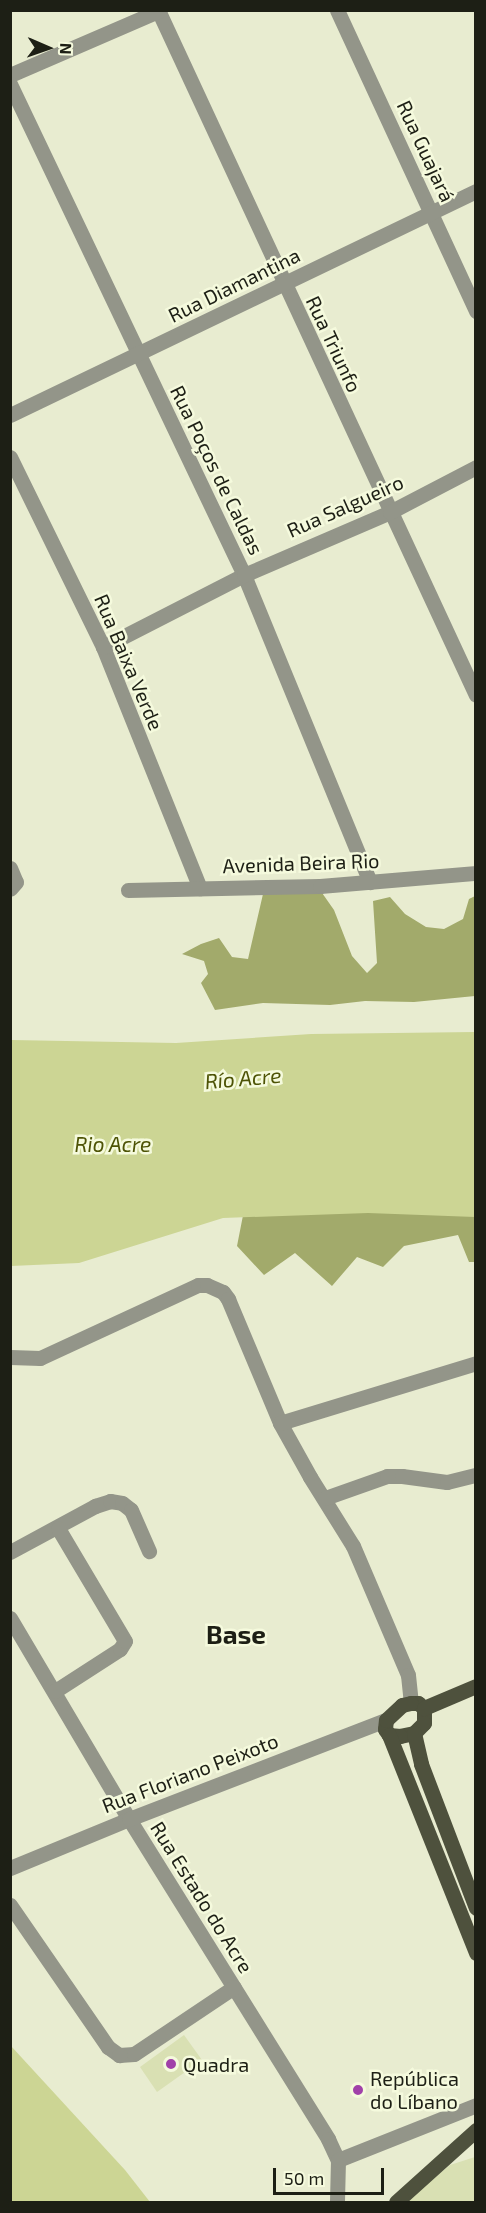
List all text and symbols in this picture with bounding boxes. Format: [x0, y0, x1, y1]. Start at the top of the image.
north arrow [18, 18, 78, 78]
text: N [57, 43, 76, 55]
street label: Rua Guajará [392, 96, 460, 206]
street label: Rua Diamantina [164, 243, 304, 327]
street label: Rua Triunfo [301, 292, 367, 396]
street label: Rua Poços de Caldas [166, 381, 268, 559]
street label: Rua Salgueiro [283, 470, 407, 542]
street label: Rua Baixa Verde [89, 590, 169, 734]
street label: Avenida Beira Rio [222, 848, 380, 878]
water label: Río Acre [203, 1062, 283, 1094]
water label: Rio Acre [74, 1131, 152, 1157]
district label: Base [206, 1618, 266, 1650]
street label: Rua Floriano Peixoto [99, 1728, 281, 1818]
street label: Rua Estado do Acre [146, 1817, 258, 1977]
place label: Quadra [183, 2052, 249, 2076]
marker: Quadra [164, 2057, 178, 2071]
place label: República do Líbano [370, 2066, 459, 2113]
marker: República do Líbano [351, 2083, 365, 2097]
scale bar [276, 2156, 387, 2194]
text: 50 m [284, 2167, 324, 2189]

